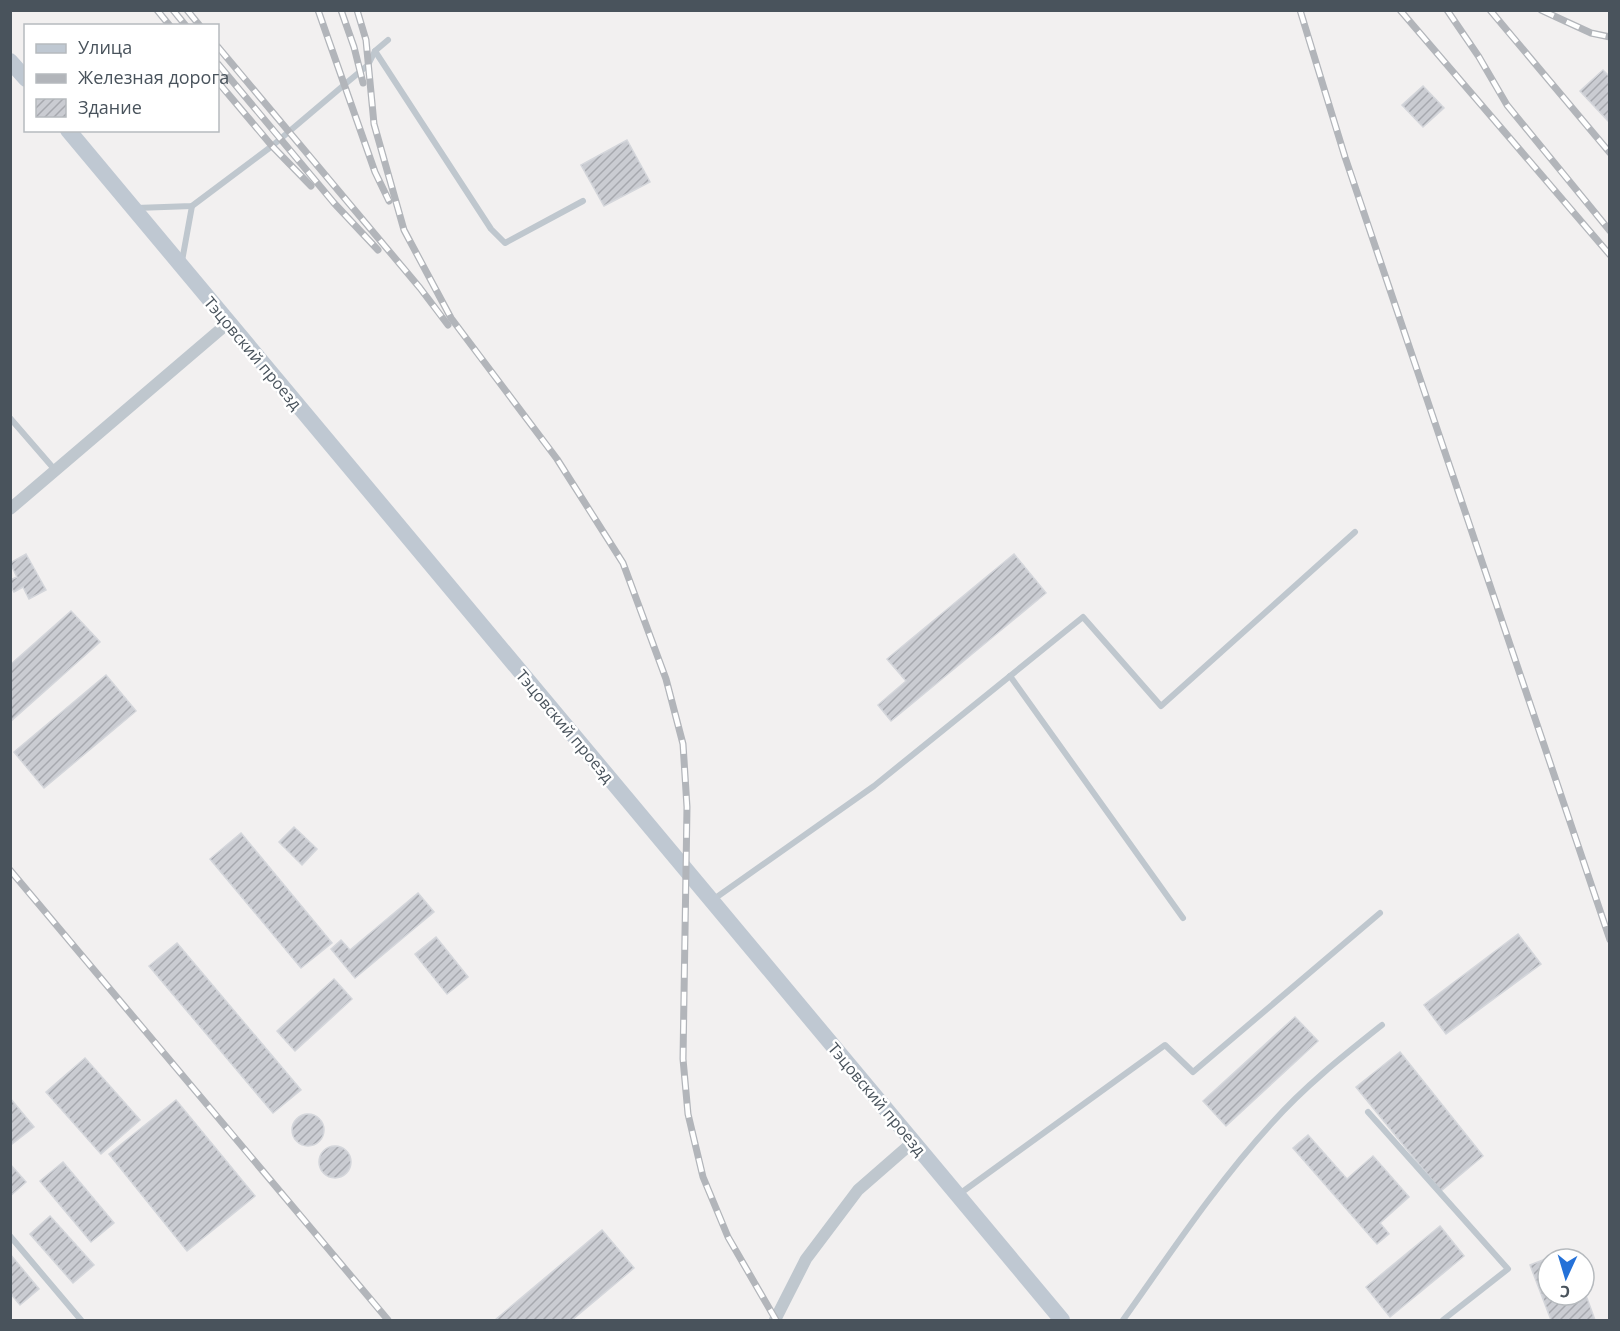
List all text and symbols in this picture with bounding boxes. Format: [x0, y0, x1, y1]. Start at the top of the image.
legend [24, 24, 219, 132]
text: Улица [78, 35, 132, 59]
text: Железная дорога [78, 65, 229, 89]
text: Здание [78, 95, 142, 119]
street label: Тэцовский проезд [199, 292, 307, 414]
street label: Тэцовский проезд [511, 665, 619, 787]
street label: Тэцовский проезд [823, 1038, 931, 1160]
north arrow [1536, 1247, 1596, 1307]
text: С [1559, 1281, 1571, 1303]

